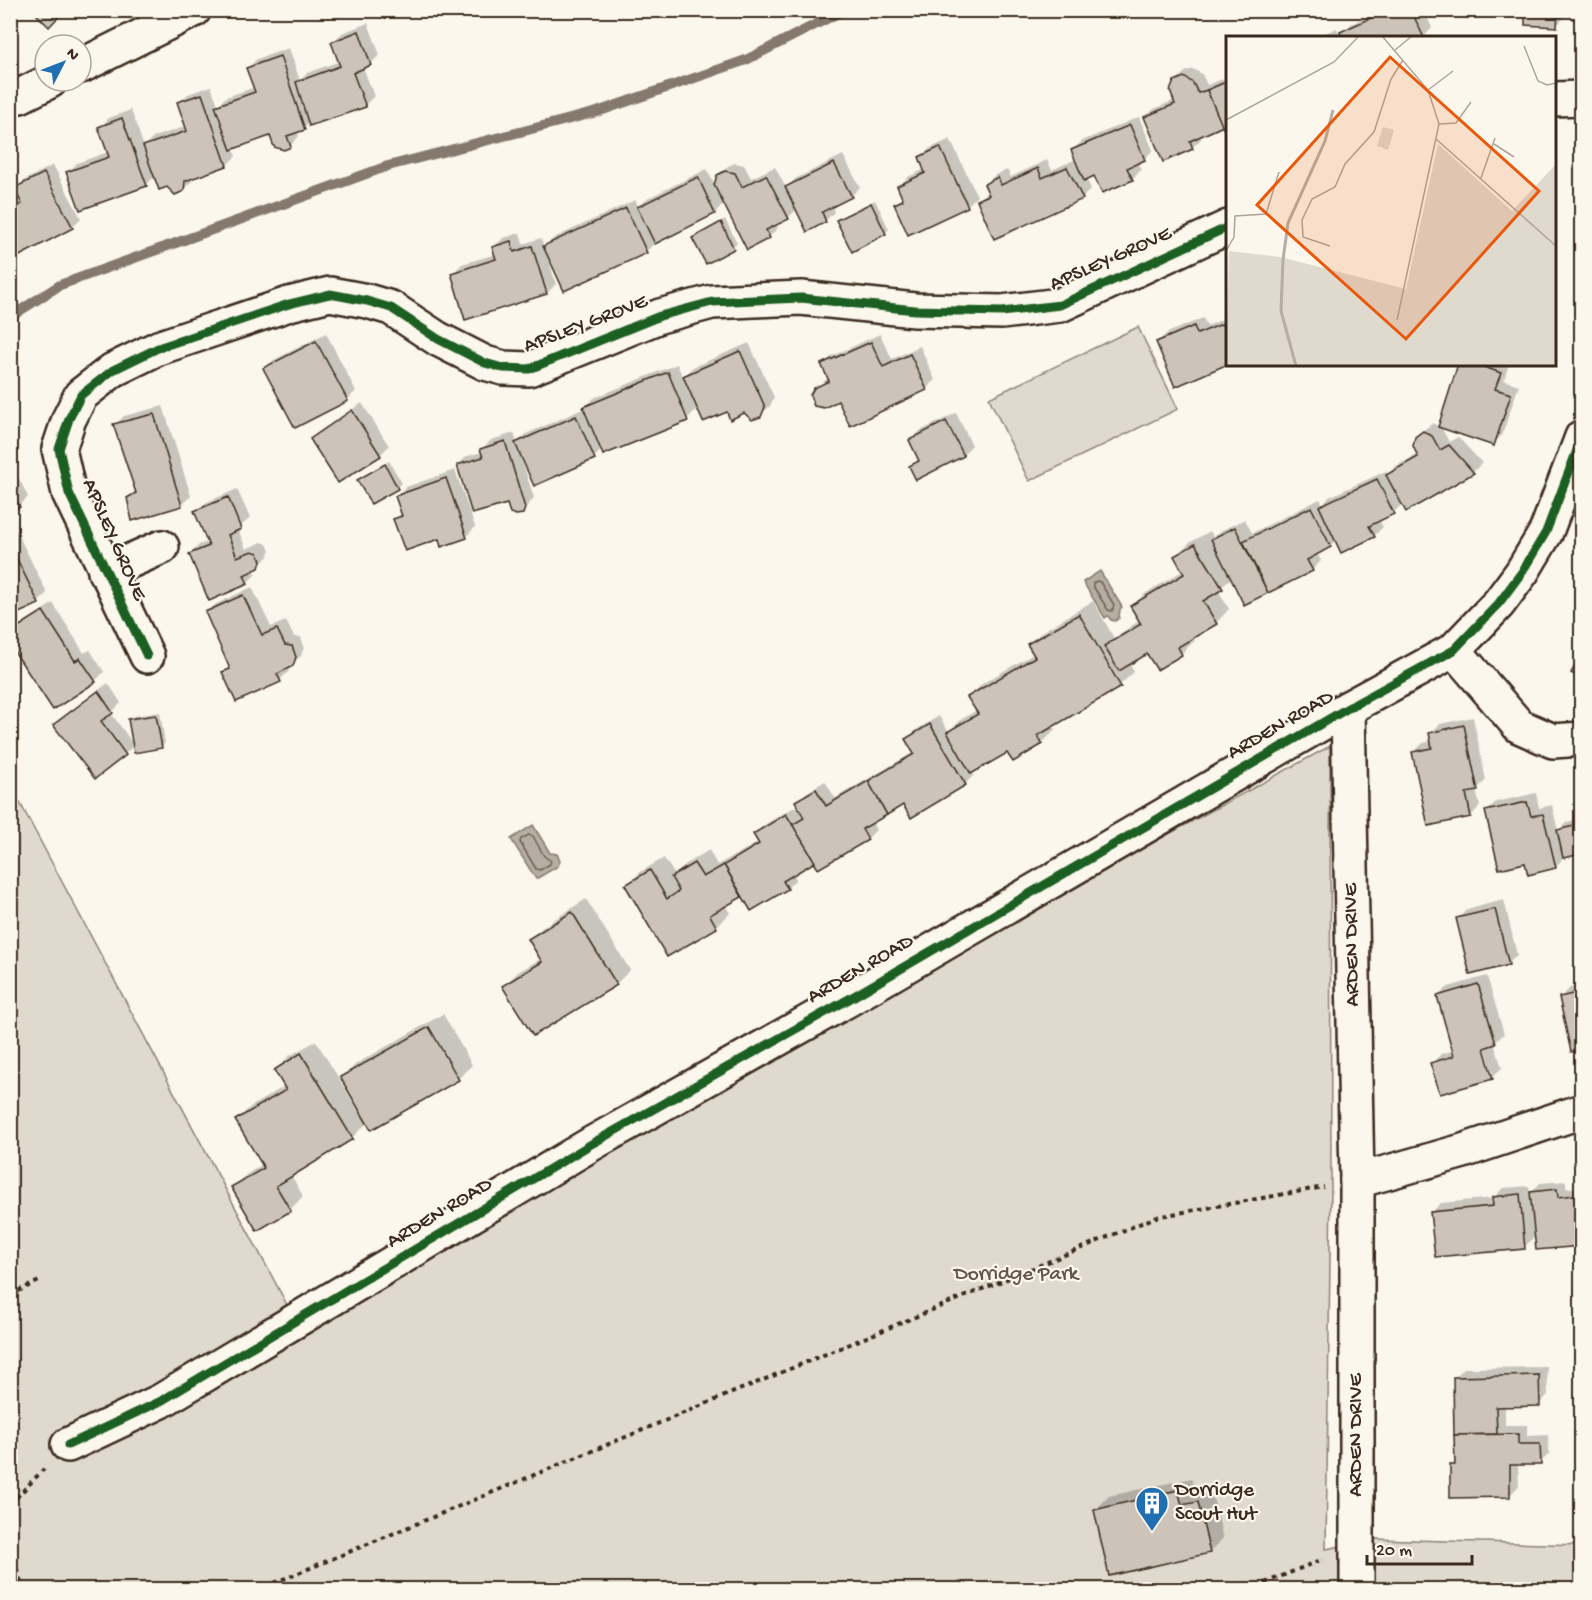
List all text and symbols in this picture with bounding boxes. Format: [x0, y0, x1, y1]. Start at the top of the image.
north arrow [33, 33, 93, 93]
inset map [1226, 36, 1556, 366]
text: N [61, 45, 82, 66]
street label: APSLEY GROVE [1046, 222, 1177, 298]
street label: APSLEY GROVE [520, 290, 652, 360]
street label: APSLEY GROVE [75, 475, 151, 606]
street label: ARDEN ROAD [1223, 685, 1339, 766]
street label: ARDEN DRIVE [1339, 882, 1367, 1007]
street label: ARDEN ROAD [803, 929, 919, 1010]
street label: ARDEN ROAD [383, 1173, 498, 1255]
park label: Dorridge Park [952, 1263, 1081, 1288]
street label: ARDEN DRIVE [1345, 1372, 1370, 1497]
place label: Dorridge Scout Hut [1173, 1479, 1259, 1528]
building icon: Dorridge Scout Hut [1134, 1485, 1170, 1532]
scale bar [1367, 1528, 1472, 1566]
text: 20 m [1376, 1541, 1412, 1562]

